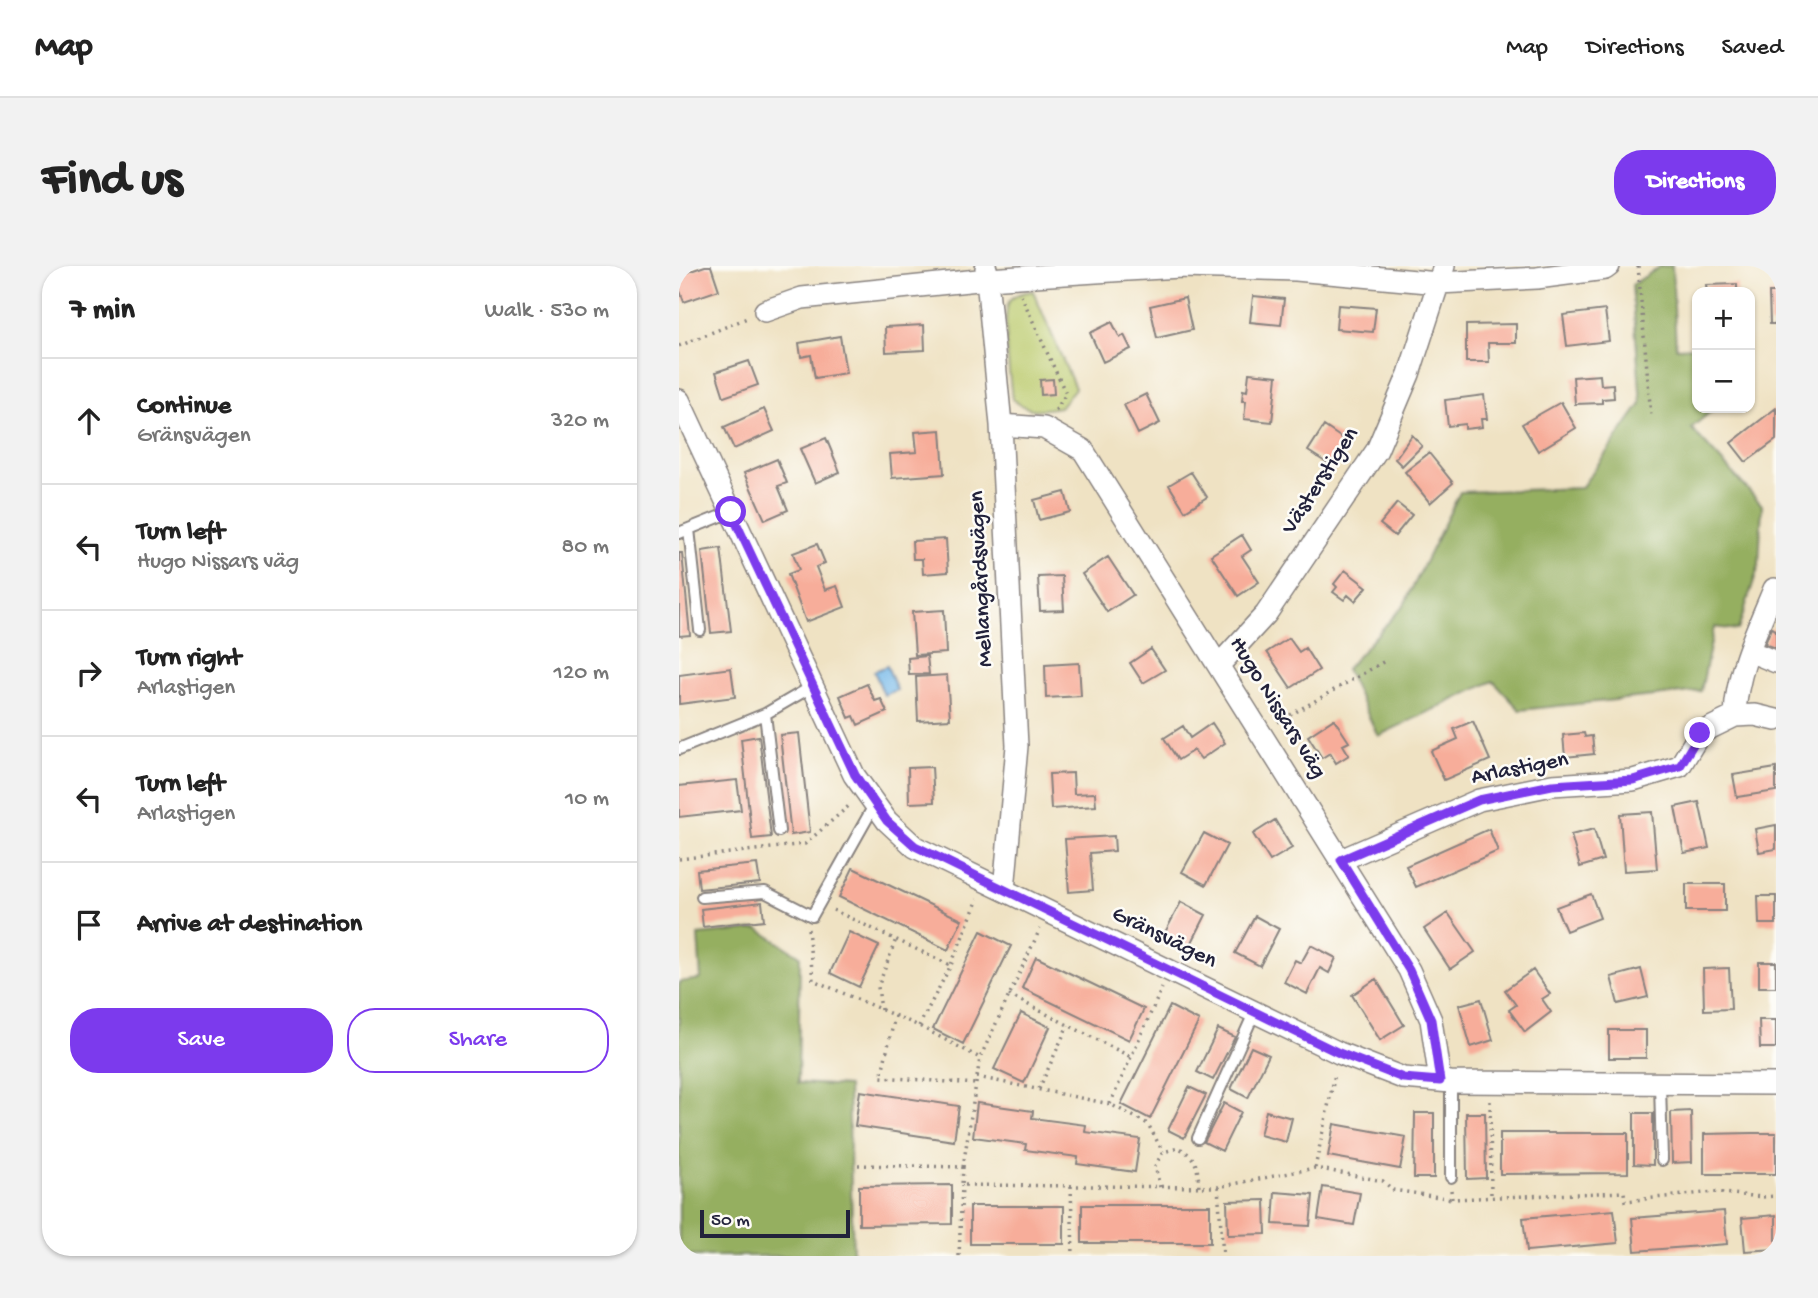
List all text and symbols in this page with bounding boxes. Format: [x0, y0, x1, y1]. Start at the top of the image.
text: Map [35, 29, 92, 67]
text: Map [1506, 34, 1548, 63]
text: Directions [1586, 34, 1684, 63]
text: Saved [1722, 34, 1783, 63]
button: Directions [1614, 150, 1776, 215]
text: Find us [42, 153, 182, 211]
map controls [1692, 287, 1755, 413]
button: + [1692, 287, 1755, 350]
text: 7 min [70, 294, 135, 329]
text: Walk · 530 m [484, 298, 609, 325]
button: − [1692, 350, 1755, 413]
text: Continue [137, 392, 231, 423]
icon: ahead [70, 402, 108, 440]
text: 320 m [551, 408, 609, 435]
street label: Västerstigen [1276, 422, 1366, 540]
text: Gränsvägen [137, 423, 251, 450]
street label: Mellangårdsvägen [964, 490, 1000, 668]
route start [715, 496, 746, 527]
text: Turn left [137, 518, 225, 549]
icon: left [70, 528, 108, 566]
text: 80 m [562, 534, 609, 561]
text: Hugo Nissars väg [137, 549, 299, 576]
street label: Hugo Nissars väg [1223, 632, 1331, 784]
text: Turn right [137, 644, 241, 675]
icon: right [70, 654, 108, 692]
text: 120 m [554, 660, 609, 687]
text: Arlastigen [137, 675, 235, 702]
route end [1684, 717, 1715, 748]
street label: Arlastigen [1469, 746, 1571, 792]
text: Turn left [137, 770, 225, 801]
icon: left [70, 780, 108, 818]
text: 10 m [565, 786, 609, 813]
text: Arlastigen [137, 801, 235, 828]
street label: Gränsvägen [1107, 901, 1221, 975]
icon: arrive [70, 906, 108, 944]
text: Arrive at destination [137, 910, 362, 941]
button: Save [70, 1008, 333, 1073]
button: Share [347, 1008, 609, 1073]
scale bar [700, 1207, 851, 1239]
text: 50 m [711, 1210, 750, 1233]

